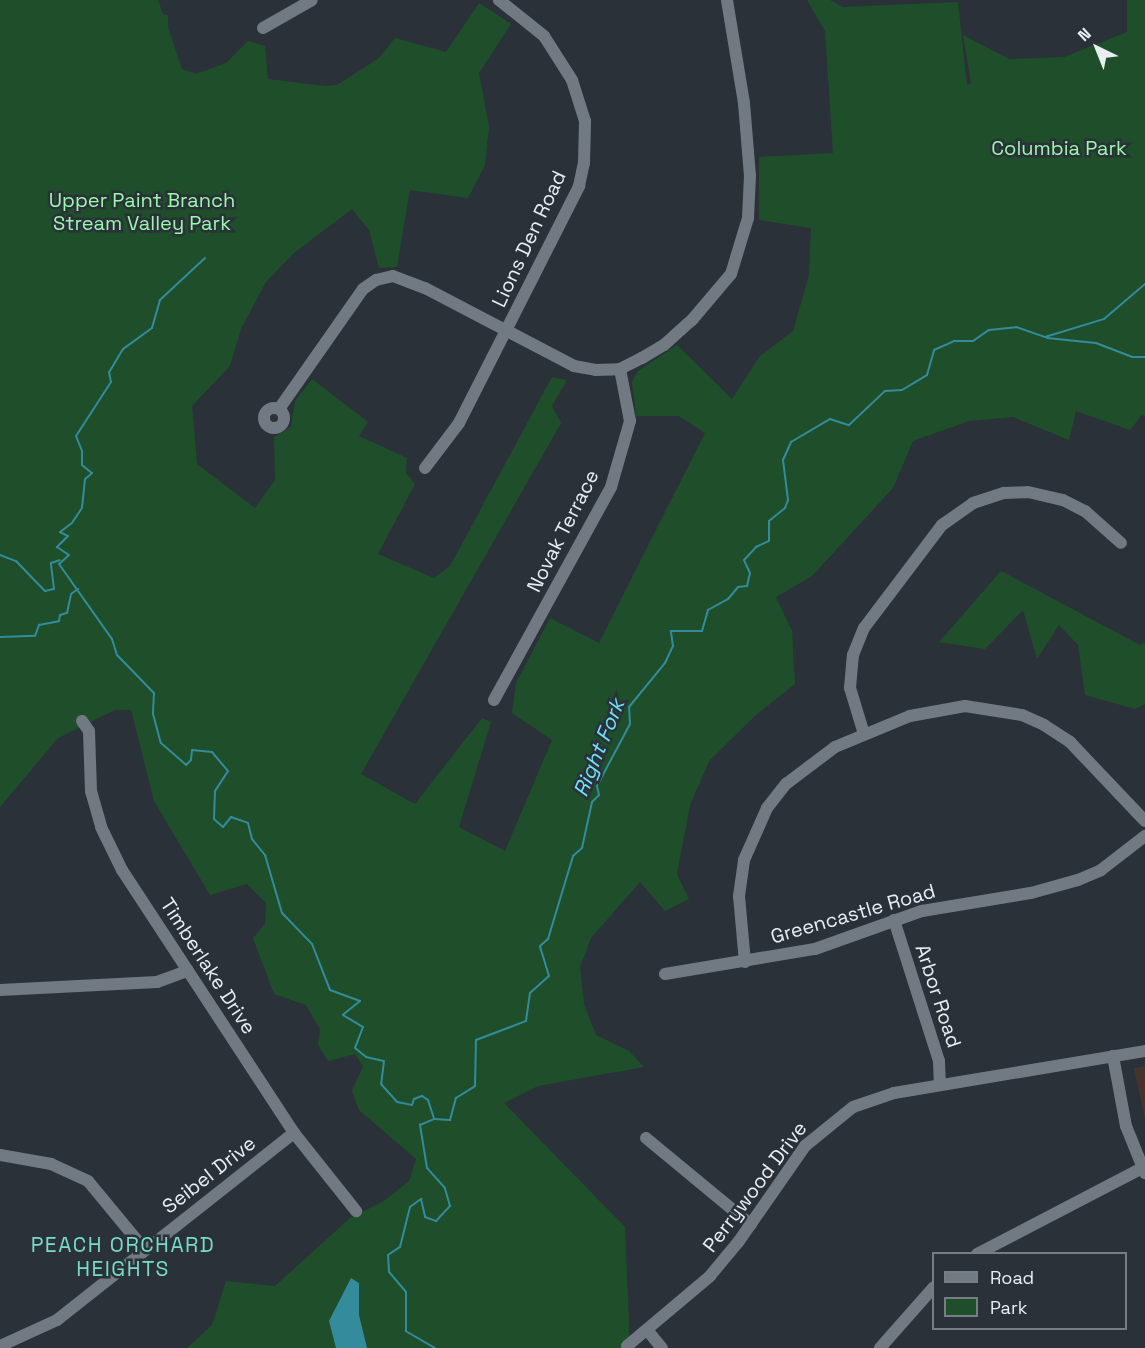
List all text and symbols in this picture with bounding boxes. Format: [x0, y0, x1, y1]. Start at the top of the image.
north arrow [1067, 18, 1127, 78]
text: N [1073, 23, 1095, 46]
park label: Columbia Park [991, 136, 1127, 160]
street label: Lions Den Road [487, 167, 571, 311]
park label: Upper Paint Branch Stream Valley Park [49, 189, 235, 236]
street label: Novak Terrace [522, 466, 604, 596]
water label: Right Fork [568, 696, 630, 800]
street label: Greencastle Road [768, 879, 938, 949]
street label: Timberlake Drive [155, 893, 261, 1039]
street label: Arbor Road [910, 941, 966, 1051]
street label: Perrywood Drive [698, 1117, 812, 1257]
street label: Seibel Drive [158, 1131, 260, 1219]
district label: PEACH ORCHARD HEIGHTS [31, 1232, 215, 1282]
legend [932, 1252, 1127, 1330]
text: Road [990, 1266, 1034, 1289]
text: Park [990, 1296, 1027, 1319]

